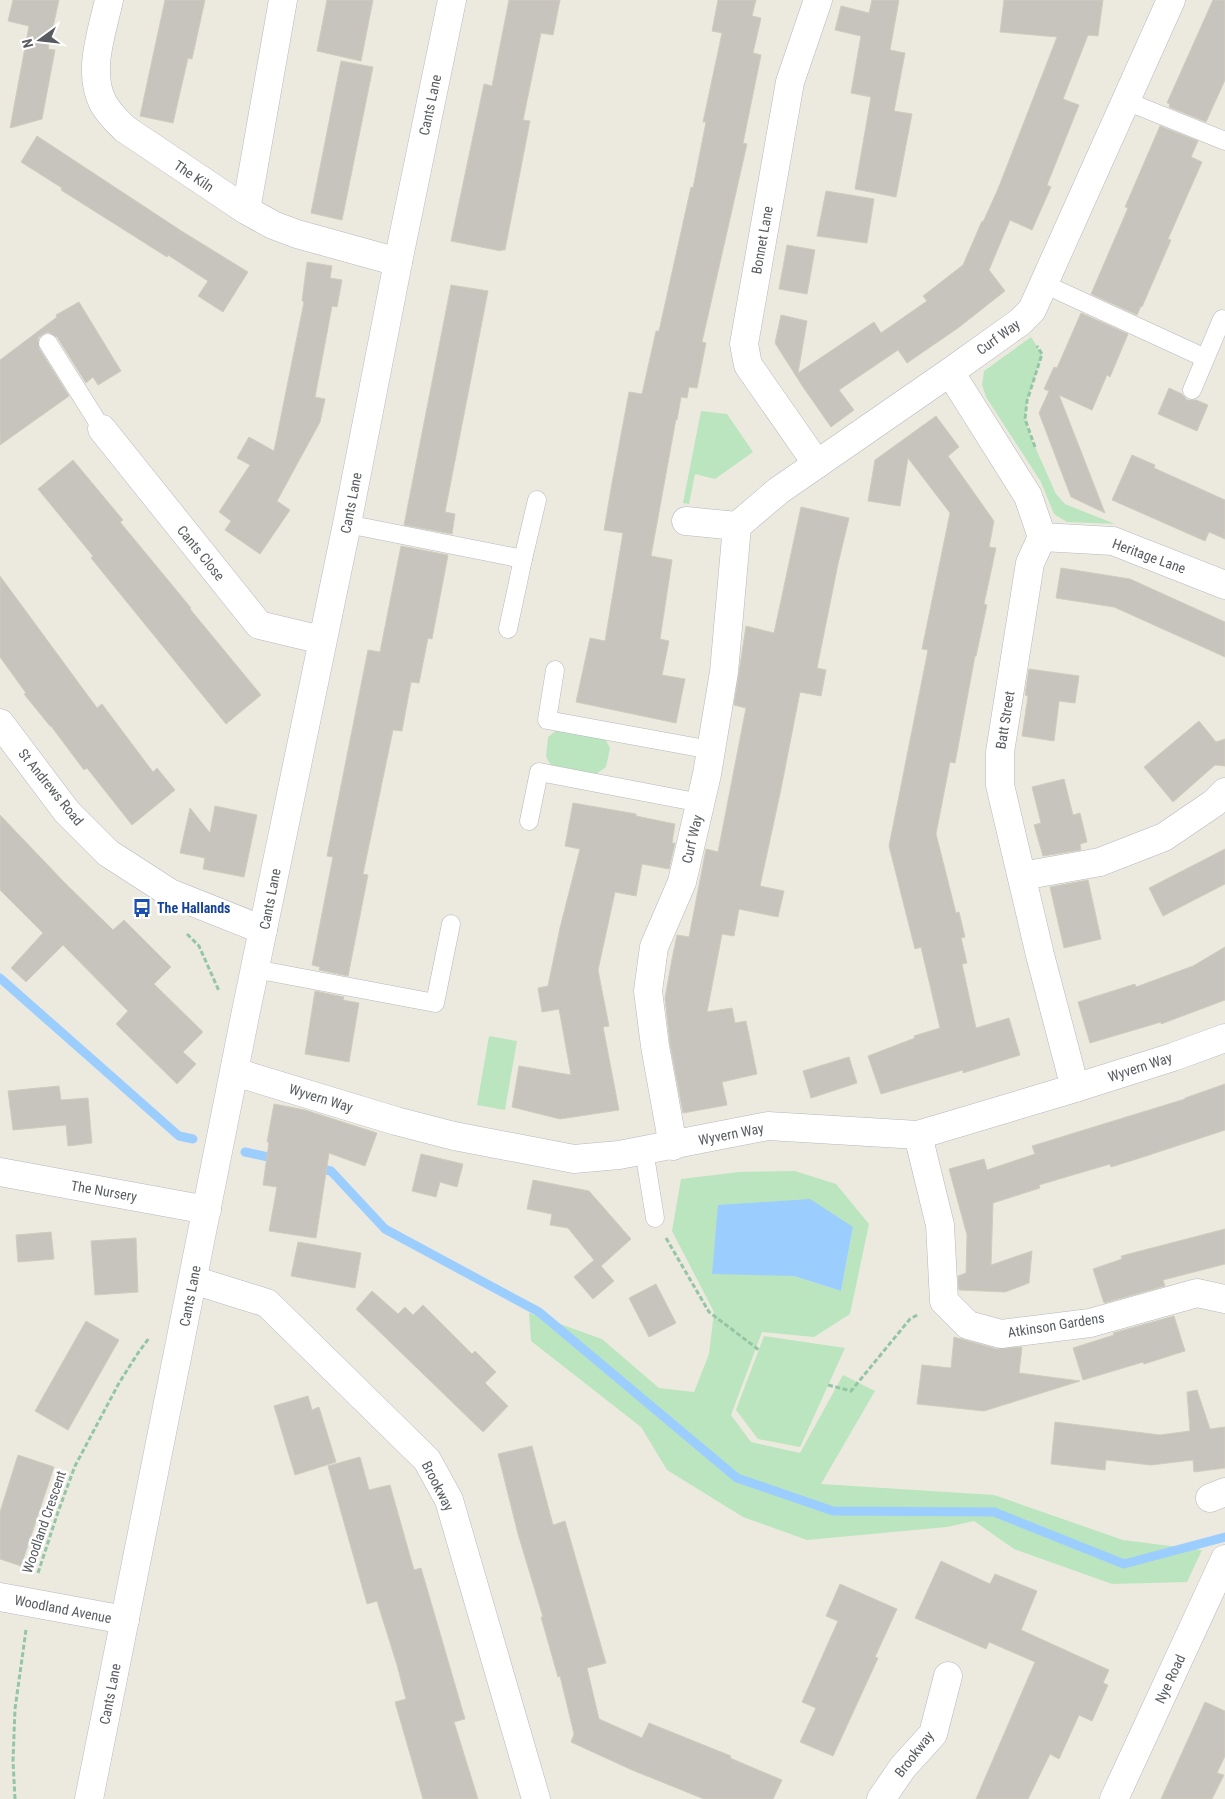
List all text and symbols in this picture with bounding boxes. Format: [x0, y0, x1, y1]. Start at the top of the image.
north arrow [15, 15, 65, 65]
text: N [19, 37, 36, 50]
street label: Cants Lane [416, 73, 444, 137]
street label: The Kiln [171, 157, 217, 195]
street label: Bonnet Lane [748, 204, 776, 275]
street label: Curf Way [973, 316, 1023, 358]
street label: Cants Lane [337, 471, 365, 535]
street label: Cants Close [174, 522, 228, 584]
street label: Heritage Lane [1110, 535, 1188, 577]
street label: Batt Street [993, 690, 1017, 750]
street label: St Andrews Road [15, 745, 87, 829]
street label: Curf Way [679, 813, 705, 865]
street label: Cants Lane [256, 867, 284, 931]
bus stop icon: The Hallands [131, 897, 153, 919]
place label: The Hallands [157, 900, 230, 916]
street label: Wyvern Way [1106, 1049, 1174, 1085]
street label: Wyvern Way [287, 1081, 355, 1115]
street label: Wyvern Way [697, 1120, 765, 1148]
street label: The Nursery [70, 1177, 138, 1205]
street label: Cants Lane [176, 1264, 204, 1328]
street label: Atkinson Gardens [1007, 1309, 1105, 1341]
street label: Brookway [419, 1458, 457, 1514]
street label: Woodland Crescent [19, 1469, 69, 1575]
street label: Woodland Avenue [13, 1592, 113, 1626]
street label: Nye Road [1152, 1652, 1188, 1706]
street label: Cants Lane [96, 1662, 124, 1726]
street label: Brookway [891, 1728, 937, 1780]

